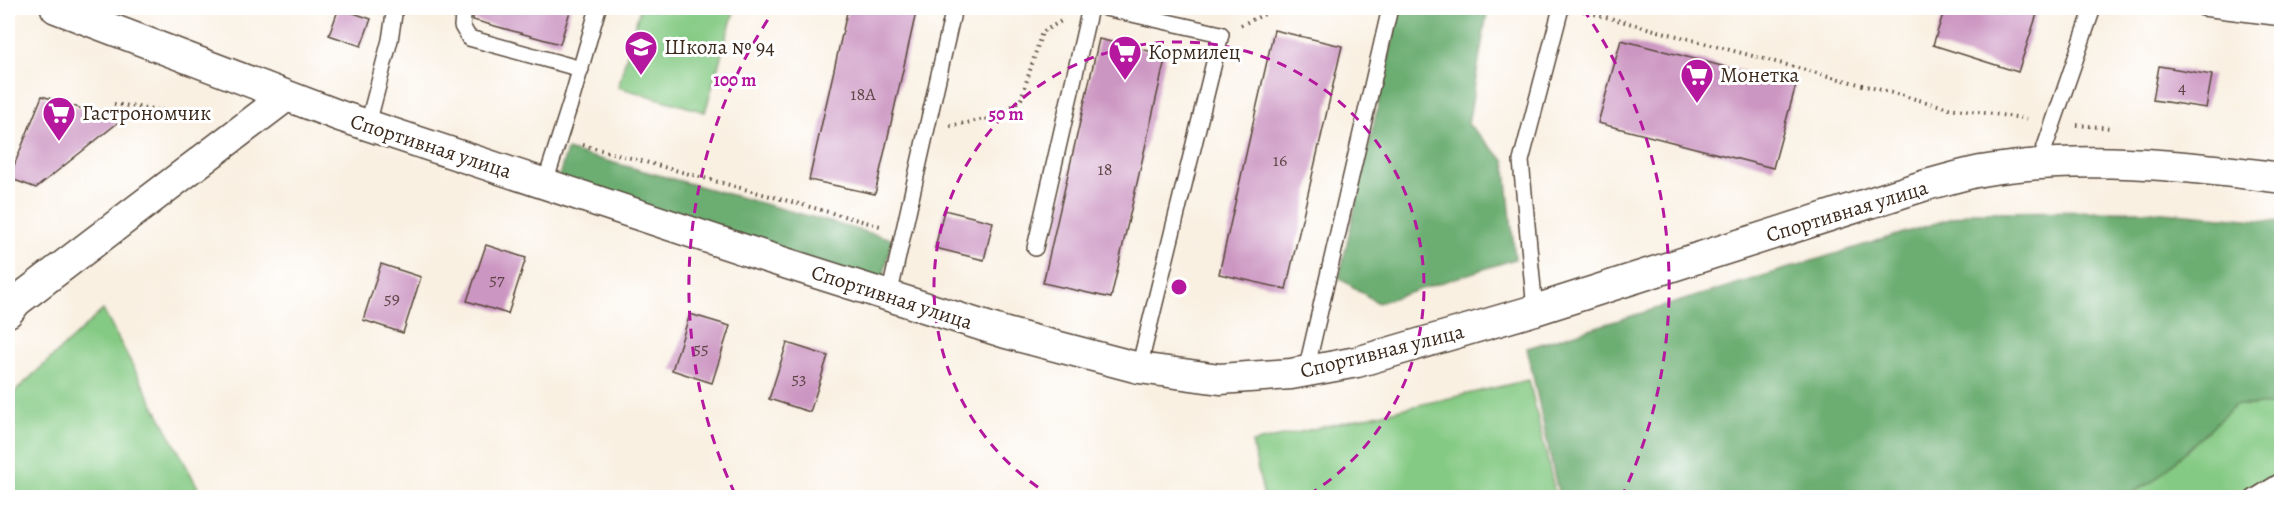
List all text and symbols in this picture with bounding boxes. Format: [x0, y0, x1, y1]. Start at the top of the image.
school or university icon: Школа № 94 [623, 29, 659, 76]
place label: Школа № 94 [664, 33, 775, 61]
supermarket icon: Кормилец [1107, 34, 1143, 81]
place label: Кормилец [1148, 38, 1241, 66]
supermarket icon: Монетка [1679, 57, 1715, 104]
place label: Монетка [1720, 61, 1800, 89]
text: 100 m [714, 68, 756, 92]
house number: 4 [2178, 75, 2186, 99]
house number: 18А [850, 82, 876, 106]
supermarket icon: Гастрономчик [41, 95, 77, 142]
place label: Гастрономчик [82, 99, 211, 127]
text: 50 m [989, 102, 1023, 126]
street label: Спортивная улица [347, 107, 515, 185]
house number: 16 [1273, 148, 1287, 172]
house number: 18 [1098, 157, 1112, 181]
street label: Спортивная улица [1763, 173, 1932, 249]
street label: Спортивная улица [808, 258, 976, 336]
house number: 57 [489, 267, 505, 291]
centre of rings [1169, 277, 1189, 297]
house number: 59 [384, 286, 400, 310]
street label: Спортивная улица [1297, 317, 1467, 385]
house number: 55 [693, 336, 709, 360]
house number: 53 [791, 366, 807, 390]

